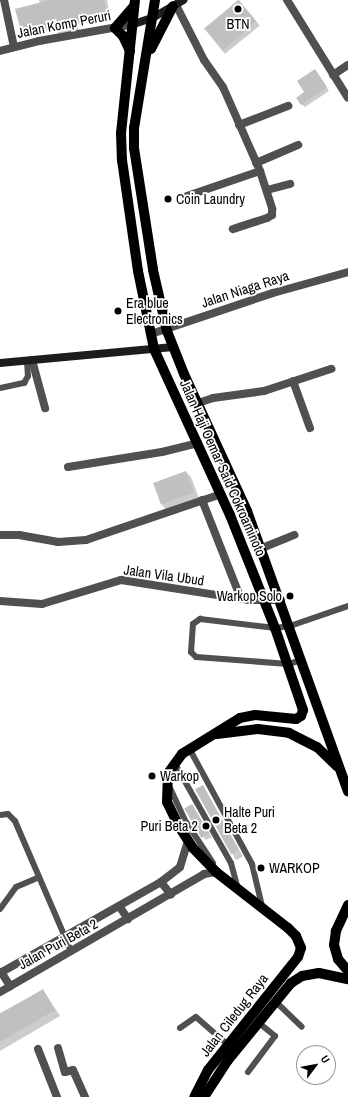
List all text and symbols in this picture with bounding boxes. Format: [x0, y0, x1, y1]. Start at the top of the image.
marker: BTN [233, 4, 243, 14]
street label: Jalan Komp Peruri [16, 7, 112, 41]
place label: BTN [227, 16, 249, 32]
place label: Coin Laundry [176, 191, 245, 207]
marker: Coin Laundry [163, 194, 173, 204]
street label: Jalan Niaga Raya [199, 267, 291, 311]
place label: Era blue Electronics [126, 295, 183, 328]
marker: Era blue Electronics [113, 306, 123, 316]
street label: Jalan Haji Oemar Said Cokroaminoto [176, 377, 270, 559]
street label: Jalan Vila Ubud [123, 561, 205, 589]
place label: Warkop Solo [217, 588, 282, 604]
marker: Warkop Solo [285, 591, 295, 601]
place label: Warkop [160, 768, 199, 784]
marker: Warkop [147, 771, 157, 781]
place label: Halte Puri Beta 2 [224, 804, 275, 836]
marker: Halte Puri Beta 2 [211, 815, 221, 825]
place label: Puri Beta 2 [141, 818, 198, 834]
marker: Puri Beta 2 [201, 821, 211, 831]
place label: WARKOP [269, 860, 320, 876]
marker: WARKOP [256, 863, 266, 873]
street label: Jalan Puri Beta 2 [15, 915, 101, 973]
street label: Jalan Ciledug Raya [197, 970, 271, 1060]
north arrow [296, 1045, 336, 1085]
text: U [318, 1053, 333, 1066]

